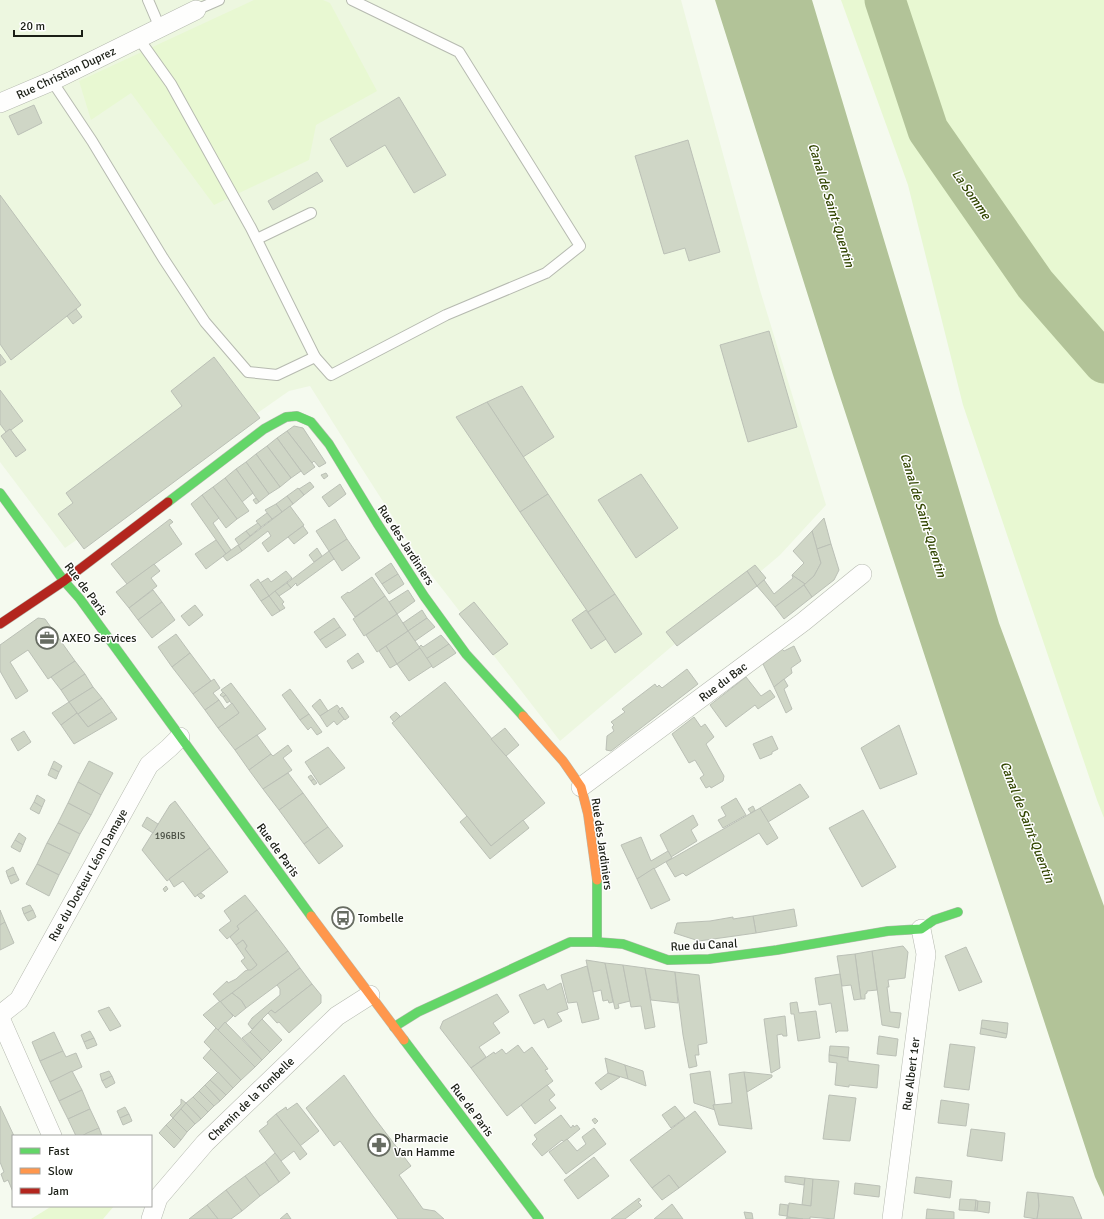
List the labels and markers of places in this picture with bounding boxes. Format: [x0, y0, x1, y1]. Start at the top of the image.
office icon: AXEO Services [34, 625, 60, 651]
place label: AXEO Services [62, 631, 136, 646]
bus stop icon: Tombelle [330, 905, 356, 931]
place label: Tombelle [358, 911, 404, 926]
place label: Pharmacie Van Hamme [394, 1131, 455, 1160]
pharmacy icon: Pharmacie Van Hamme [366, 1132, 392, 1158]

